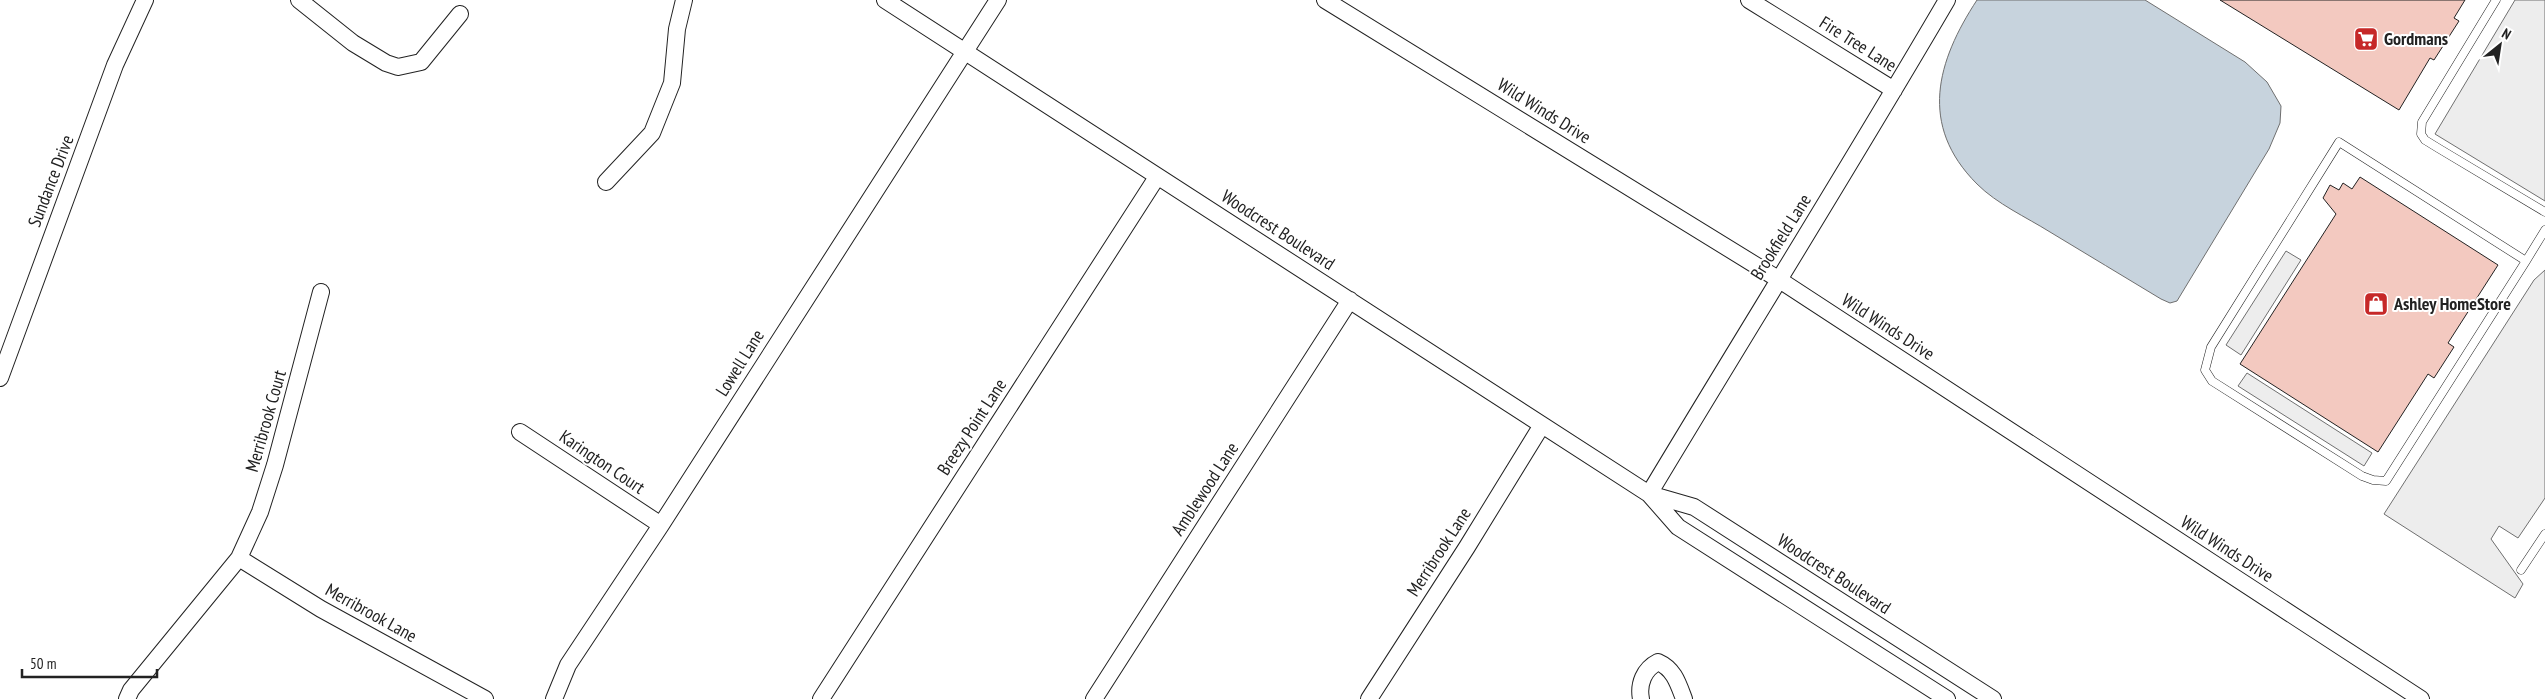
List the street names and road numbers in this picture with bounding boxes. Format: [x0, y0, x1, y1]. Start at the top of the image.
street label: Fire Tree Lane [1815, 11, 1901, 76]
street label: Wild Winds Drive [1493, 73, 1595, 148]
street label: Sundance Drive [23, 132, 79, 230]
street label: Woodcrest Boulevard [1217, 184, 1339, 275]
street label: Brookfield Lane [1745, 190, 1816, 284]
street label: Wild Winds Drive [1838, 288, 1939, 365]
street label: Lowell Lane [710, 325, 769, 400]
street label: Merribrook Court [240, 367, 291, 474]
street label: Breezy Point Lane [932, 374, 1011, 479]
street label: Karington Court [555, 425, 649, 499]
street label: Amblewood Lane [1166, 438, 1243, 540]
street label: Merribrook Lane [1401, 503, 1476, 600]
street label: Wild Winds Drive [2177, 510, 2278, 587]
street label: Woodcrest Boulevard [1773, 528, 1895, 619]
street label: Merribrook Lane [321, 578, 421, 647]

